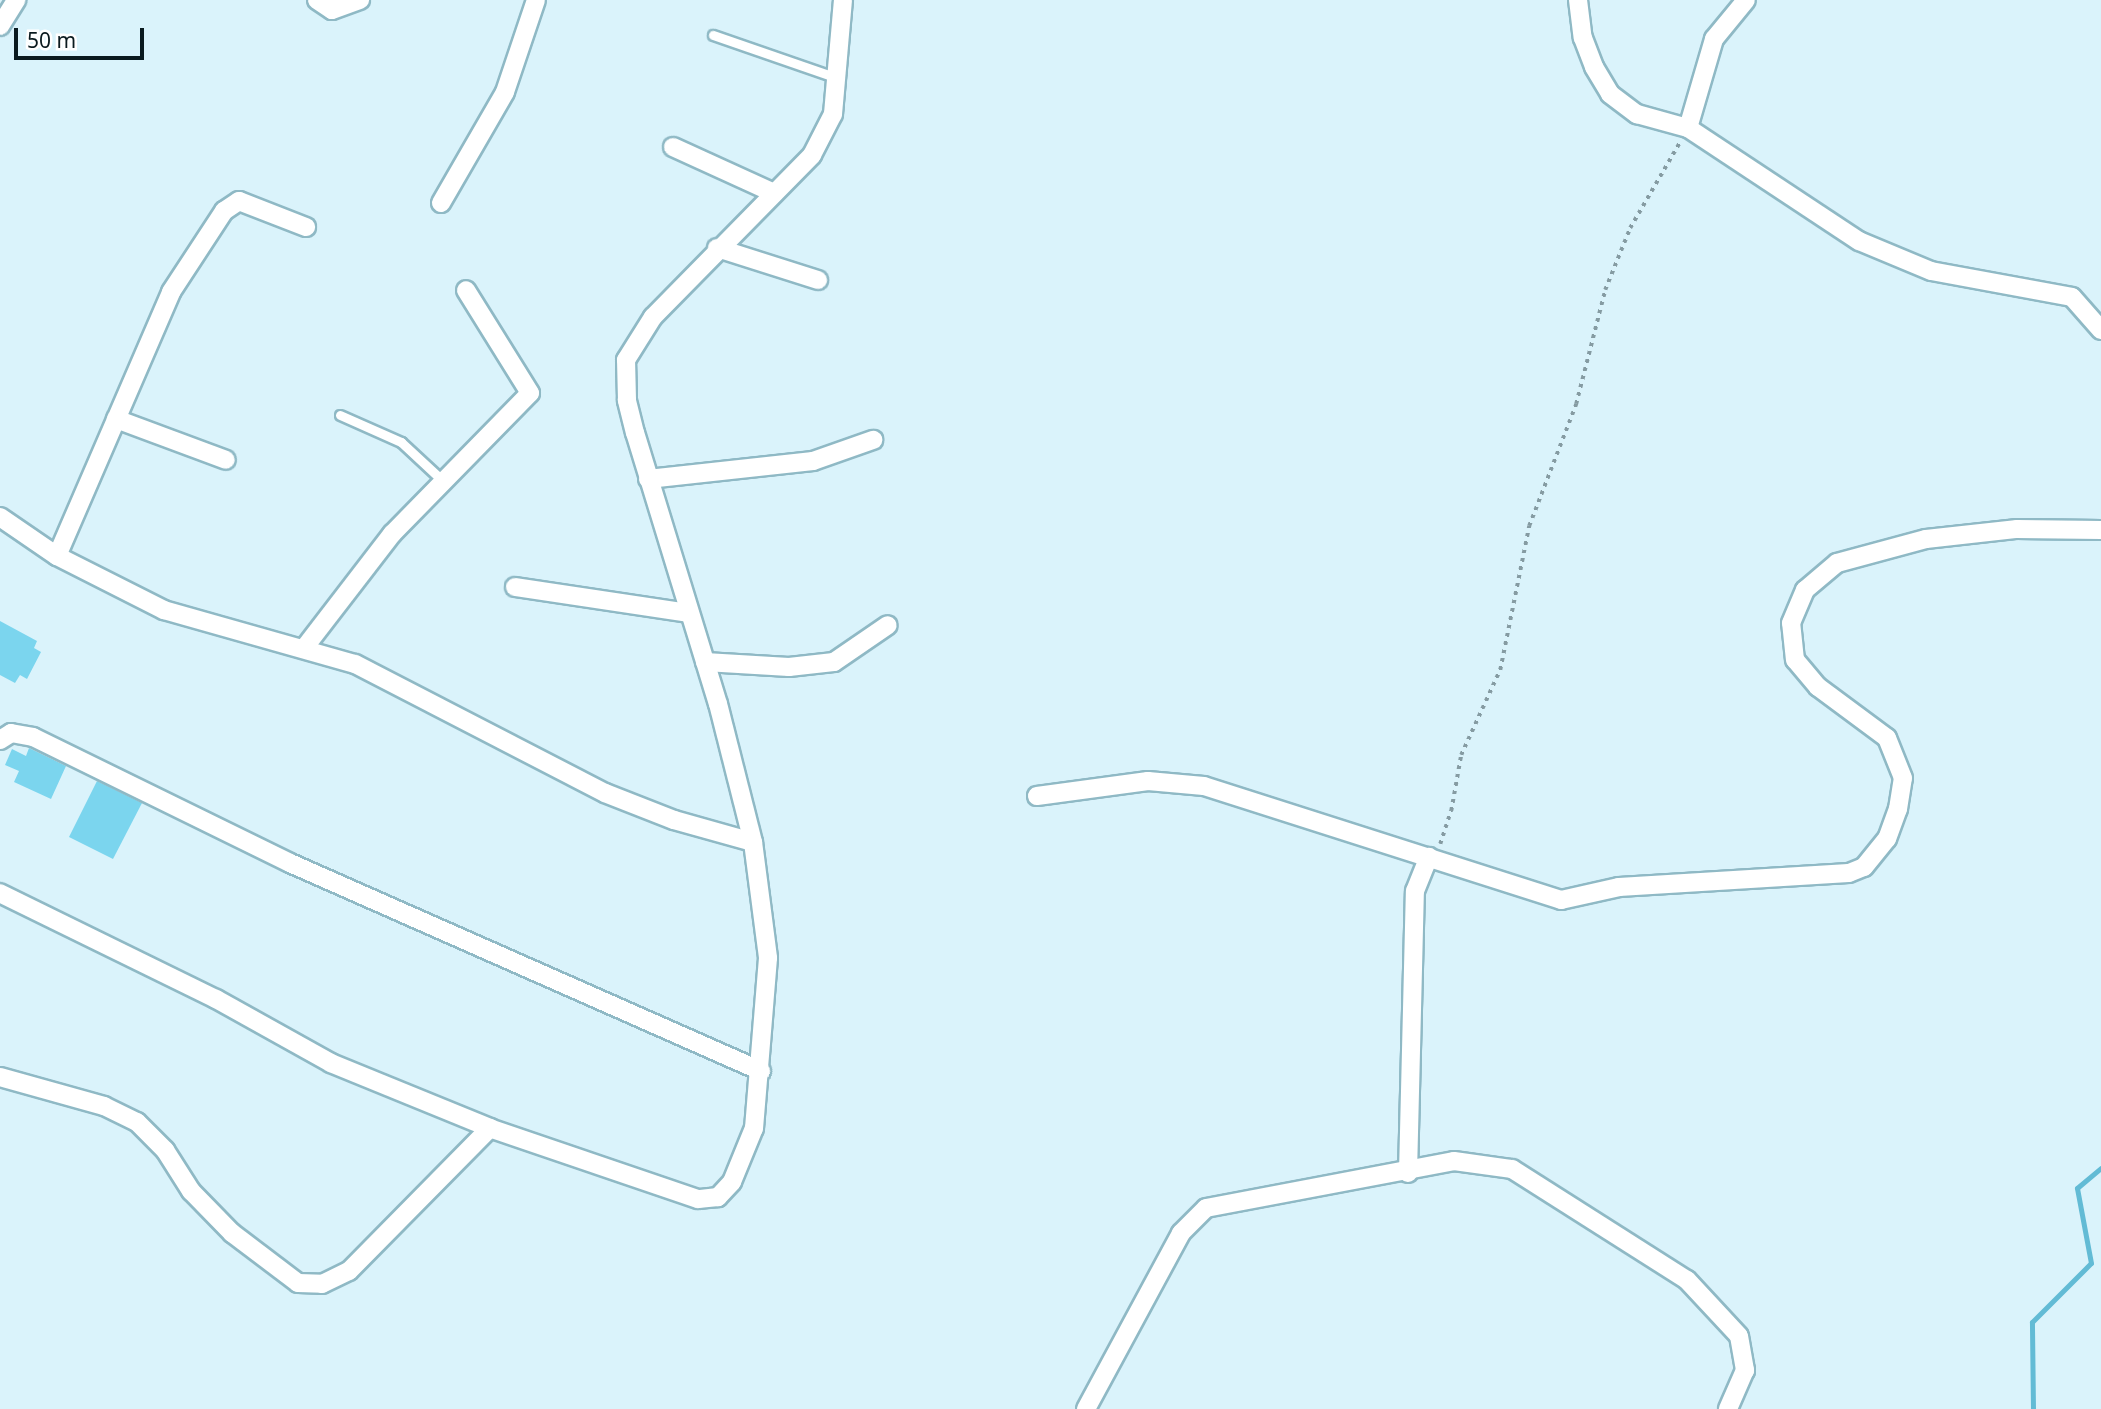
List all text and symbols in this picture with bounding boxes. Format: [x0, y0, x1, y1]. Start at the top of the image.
scale bar [18, 14, 147, 58]
text: 50 m [27, 26, 76, 54]

